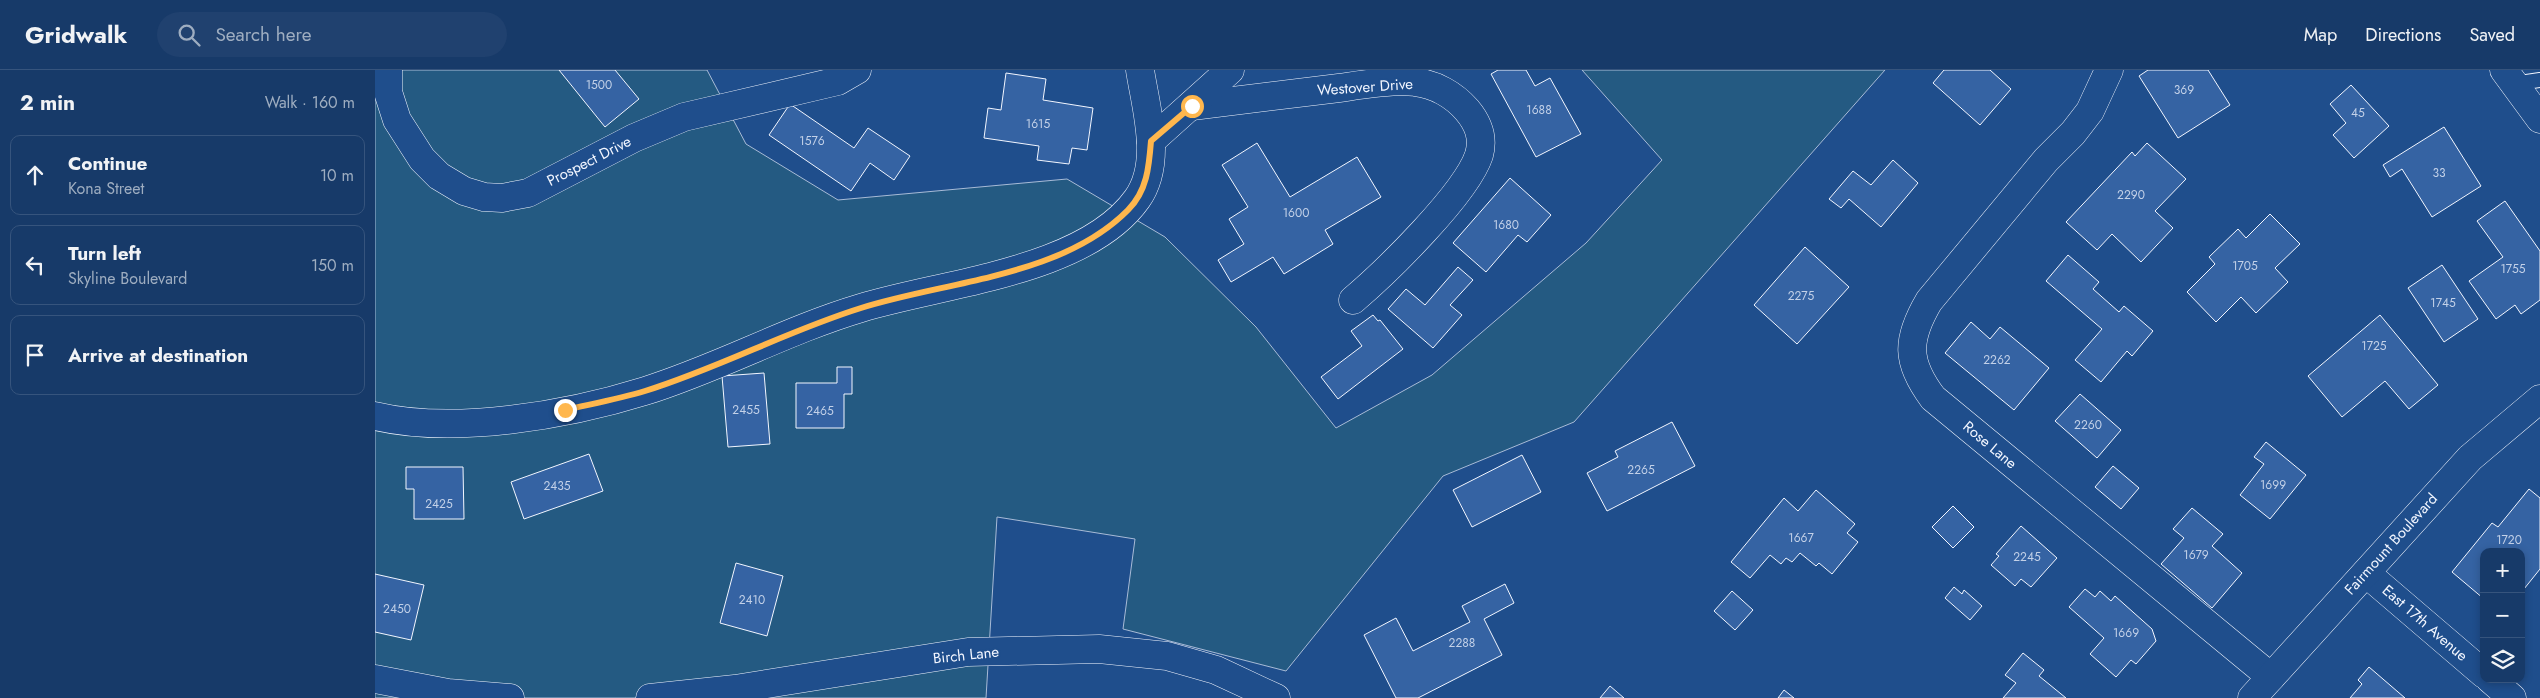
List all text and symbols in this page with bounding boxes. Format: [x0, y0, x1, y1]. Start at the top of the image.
search box [157, 12, 507, 57]
text: Gridwalk [25, 17, 127, 52]
icon: search [175, 21, 203, 49]
text: Search here [215, 21, 311, 48]
text: Map [2304, 22, 2337, 48]
text: Directions [2365, 22, 2441, 48]
text: Saved [2469, 22, 2515, 48]
street label: Westover Drive [1316, 73, 1414, 101]
house number: 1500 [586, 76, 612, 94]
house number: 369 [2174, 81, 2194, 99]
text: 2 min [20, 88, 75, 118]
text: Walk · 160 m [265, 91, 355, 114]
route start [1181, 95, 1204, 118]
house number: 1688 [1526, 101, 1552, 119]
house number: 45 [2351, 104, 2365, 122]
house number: 1615 [1026, 115, 1050, 133]
street label: Prospect Drive [543, 130, 635, 192]
house number: 1576 [799, 132, 825, 150]
text: Continue [68, 150, 147, 177]
icon: ahead [21, 161, 49, 189]
text: 10 m [320, 164, 354, 187]
house number: 33 [2432, 164, 2446, 182]
text: Kona Street [68, 177, 144, 200]
house number: 2290 [2117, 186, 2145, 204]
house number: 1600 [1283, 204, 1309, 222]
house number: 1680 [1493, 216, 1519, 234]
text: Turn left [68, 240, 141, 267]
icon: left [21, 251, 49, 279]
text: 150 m [311, 254, 354, 277]
house number: 1705 [2232, 257, 2258, 275]
house number: 1755 [2500, 260, 2526, 278]
text: Skyline Boulevard [68, 267, 187, 290]
house number: 2275 [1788, 287, 1815, 305]
house number: 1745 [2430, 294, 2456, 312]
house number: 1725 [2361, 337, 2387, 355]
icon: arrive [21, 341, 49, 369]
text: Arrive at destination [68, 342, 248, 369]
house number: 2262 [1983, 351, 2011, 369]
route end [554, 399, 577, 422]
house number: 2455 [732, 401, 760, 419]
house number: 2465 [806, 402, 834, 420]
street label: Rose Lane [1958, 416, 2022, 474]
house number: 2260 [2074, 416, 2102, 434]
house number: 2265 [1627, 461, 1655, 479]
house number: 1699 [2260, 476, 2286, 494]
house number: 2435 [543, 477, 571, 495]
street label: Fairmount Boulevard [2339, 488, 2443, 600]
house number: 2425 [425, 495, 453, 513]
house number: 1667 [1788, 529, 1814, 547]
house number: 1720 [2496, 531, 2522, 549]
house number: 1679 [2183, 546, 2209, 564]
house number: 2245 [2013, 548, 2041, 566]
map controls [2480, 548, 2525, 683]
button: + [2480, 548, 2525, 593]
street label: East 17th Avenue [2377, 580, 2473, 667]
house number: 2410 [739, 591, 765, 609]
button: − [2480, 593, 2525, 638]
house number: 2450 [383, 600, 411, 618]
house number: 1669 [2113, 624, 2139, 642]
house number: 2288 [1449, 634, 1475, 652]
button: layers [2480, 638, 2525, 683]
street label: Birch Lane [932, 641, 1000, 669]

